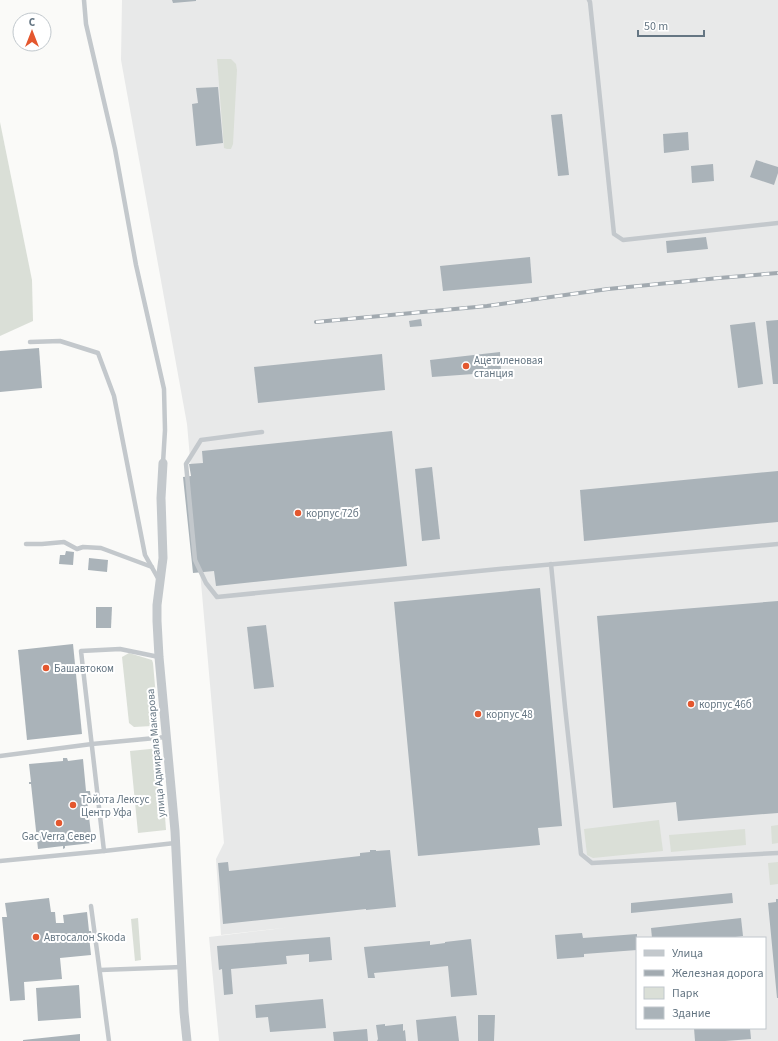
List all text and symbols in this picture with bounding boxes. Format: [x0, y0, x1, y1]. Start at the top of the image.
north arrow [12, 12, 52, 52]
scale bar [638, 12, 704, 38]
text: С [29, 15, 36, 30]
text: 50 m [644, 18, 668, 35]
place label: Ацетиленовая станция [474, 353, 543, 381]
marker: Ацетиленовая станция [461, 361, 471, 371]
place label: корпус 72б [306, 506, 359, 521]
marker: корпус 72б [293, 508, 303, 518]
place label: Башавтоком [54, 661, 114, 676]
marker: Башавтоком [41, 663, 51, 673]
street label: улица Адмирала Макарова [143, 688, 169, 818]
place label: корпус 46б [699, 697, 752, 712]
marker: корпус 46б [686, 699, 696, 709]
place label: корпус 48 [486, 707, 533, 722]
marker: корпус 48 [473, 709, 483, 719]
place label: Тойота Лексус Центр Уфа [81, 792, 150, 820]
marker: Тойота Лексус Центр Уфа [68, 800, 78, 810]
marker: Gac Verra Север [54, 818, 64, 828]
place label: Gac Verra Север [22, 829, 96, 844]
place label: Автосалон Skoda [44, 930, 126, 945]
marker: Автосалон Skoda [31, 932, 41, 942]
legend [636, 937, 766, 1029]
text: Улица [672, 945, 703, 962]
text: Железная дорога [672, 965, 764, 982]
text: Парк [672, 985, 698, 1002]
text: Здание [672, 1005, 711, 1022]

